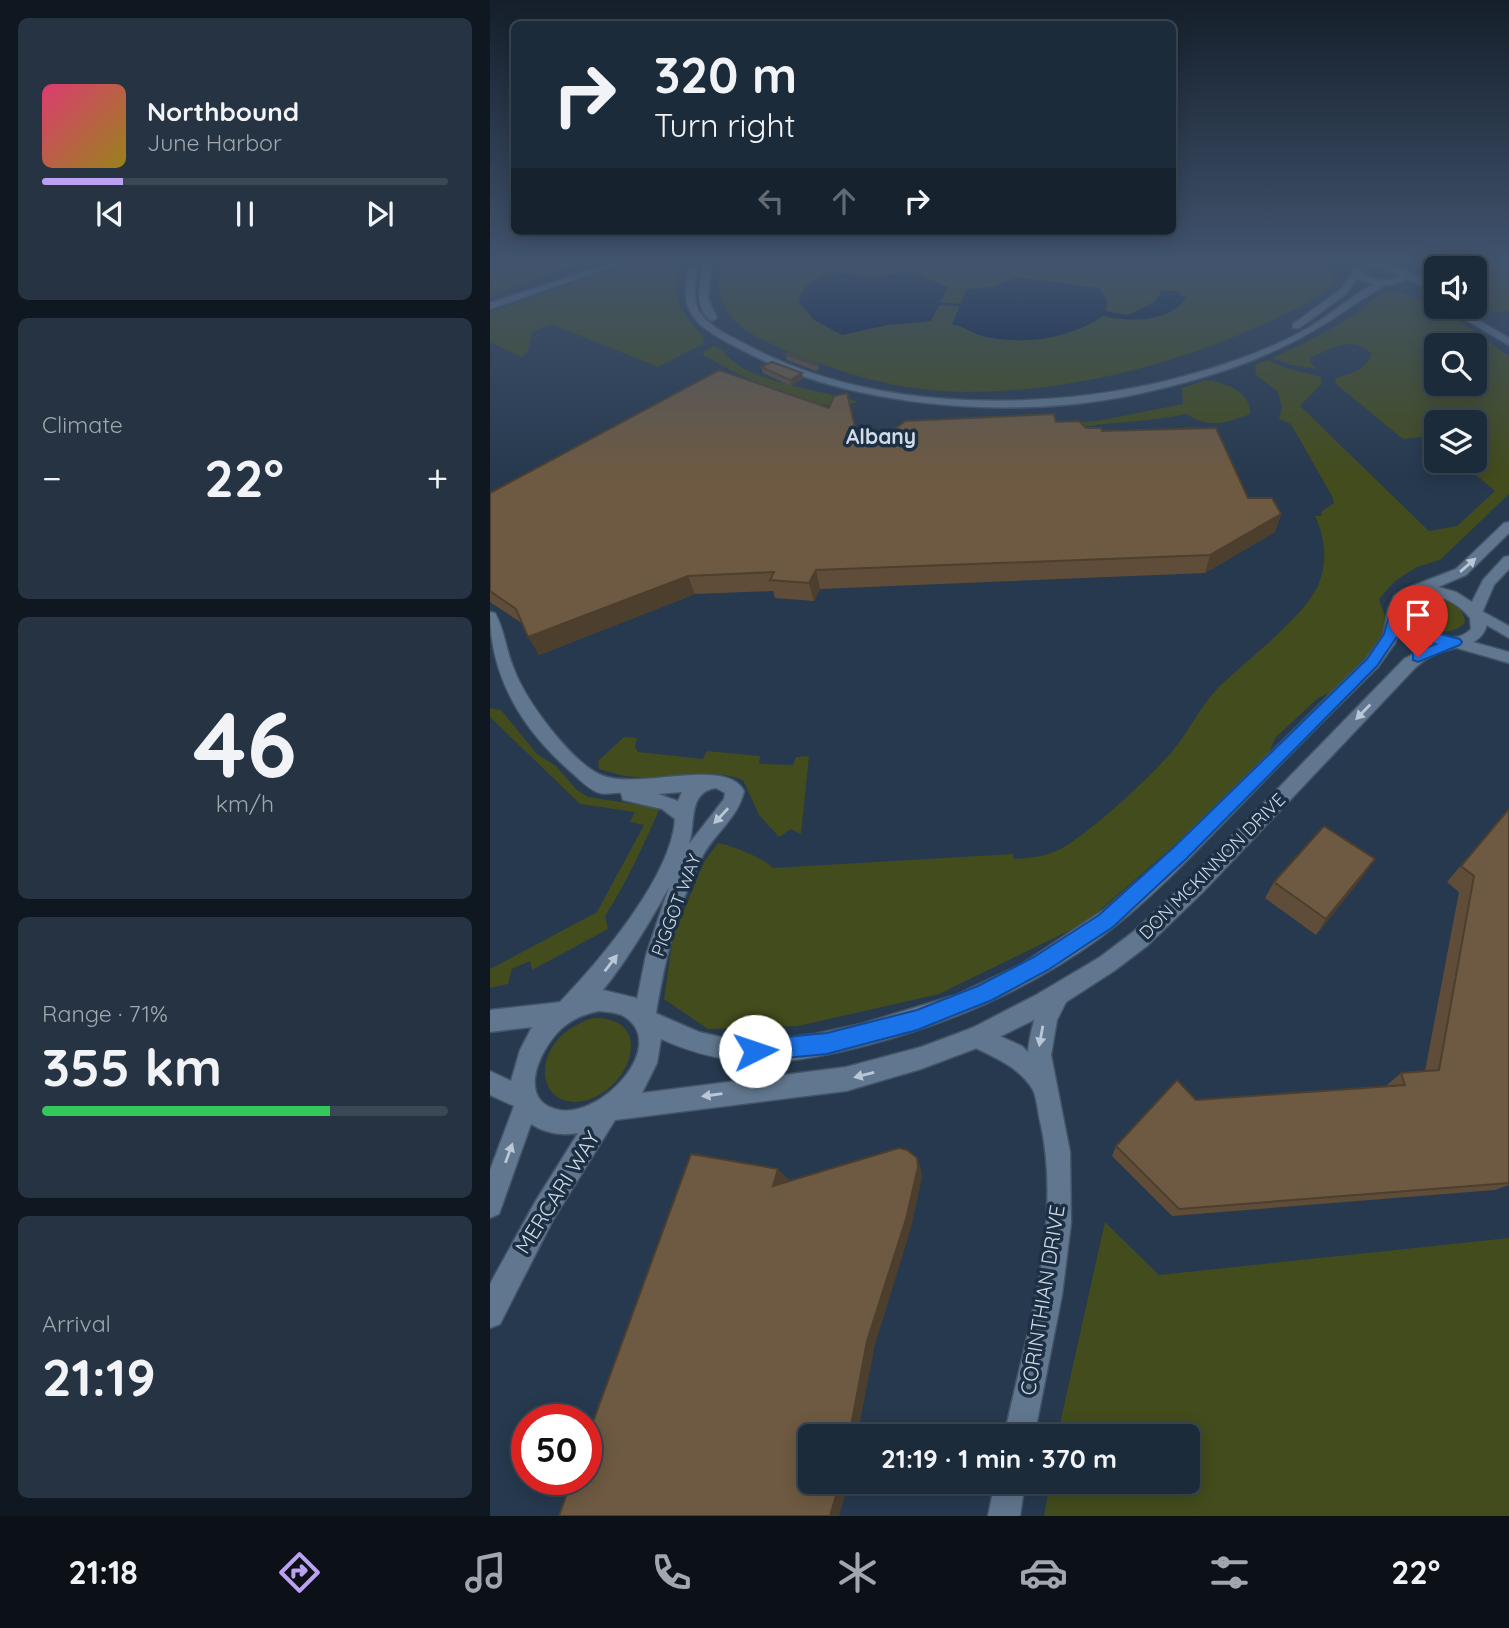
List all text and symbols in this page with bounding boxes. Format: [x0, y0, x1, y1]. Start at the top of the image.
text: 320 m [654, 44, 797, 105]
icon: right [539, 49, 630, 140]
text: Northbound [147, 95, 299, 128]
text: Turn right [654, 105, 795, 145]
text: June Harbor [147, 128, 282, 157]
icon: left [752, 182, 790, 220]
icon: ahead [825, 182, 863, 220]
icon: right [898, 182, 936, 220]
icon: previous [91, 195, 129, 233]
icon: pause [226, 195, 264, 233]
icon: next [361, 195, 399, 233]
map controls [1424, 256, 1487, 473]
button: sound [1424, 256, 1487, 319]
button: search [1424, 333, 1487, 396]
text: Climate [42, 410, 123, 439]
button: layers [1424, 410, 1487, 473]
district label: Albany [846, 423, 916, 449]
text: 22° [204, 445, 284, 510]
text: − [42, 454, 62, 502]
text: + [427, 454, 448, 502]
one-way arrow [1459, 557, 1477, 573]
pin [1388, 585, 1448, 657]
icon: arrive [1399, 596, 1437, 634]
text: 46 [193, 686, 297, 800]
one-way arrow [1355, 703, 1372, 720]
street label: DON MCKINNON DRIVE [1134, 788, 1290, 944]
text: km/h [216, 789, 274, 818]
one-way arrow [713, 807, 729, 825]
street label: PIGGOT WAY [646, 851, 706, 959]
one-way arrow [603, 954, 617, 972]
text: Range · 71% [42, 999, 168, 1028]
position arrow [718, 1014, 792, 1088]
one-way arrow [1035, 1025, 1046, 1047]
text: 355 km [42, 1034, 222, 1099]
one-way arrow [852, 1070, 874, 1081]
one-way arrow [701, 1089, 723, 1100]
street label: MERCARI WAY [509, 1126, 605, 1258]
one-way arrow [504, 1142, 515, 1163]
street label: CORINTHIAN DRIVE [1014, 1203, 1070, 1397]
text: Arrival [42, 1309, 111, 1338]
text: 21:19 [42, 1344, 156, 1409]
speed limit sign: 50 [511, 1404, 602, 1495]
text: 21:19 · 1 min · 370 m [881, 1442, 1117, 1475]
icon: directions [275, 1548, 324, 1597]
icon: music [461, 1548, 510, 1597]
icon: phone [647, 1548, 696, 1597]
icon: climate [833, 1548, 882, 1597]
icon: car [1019, 1548, 1068, 1597]
icon: filters [1205, 1548, 1254, 1597]
text: 21:18 [69, 1552, 138, 1592]
text: 22° [1391, 1552, 1440, 1592]

